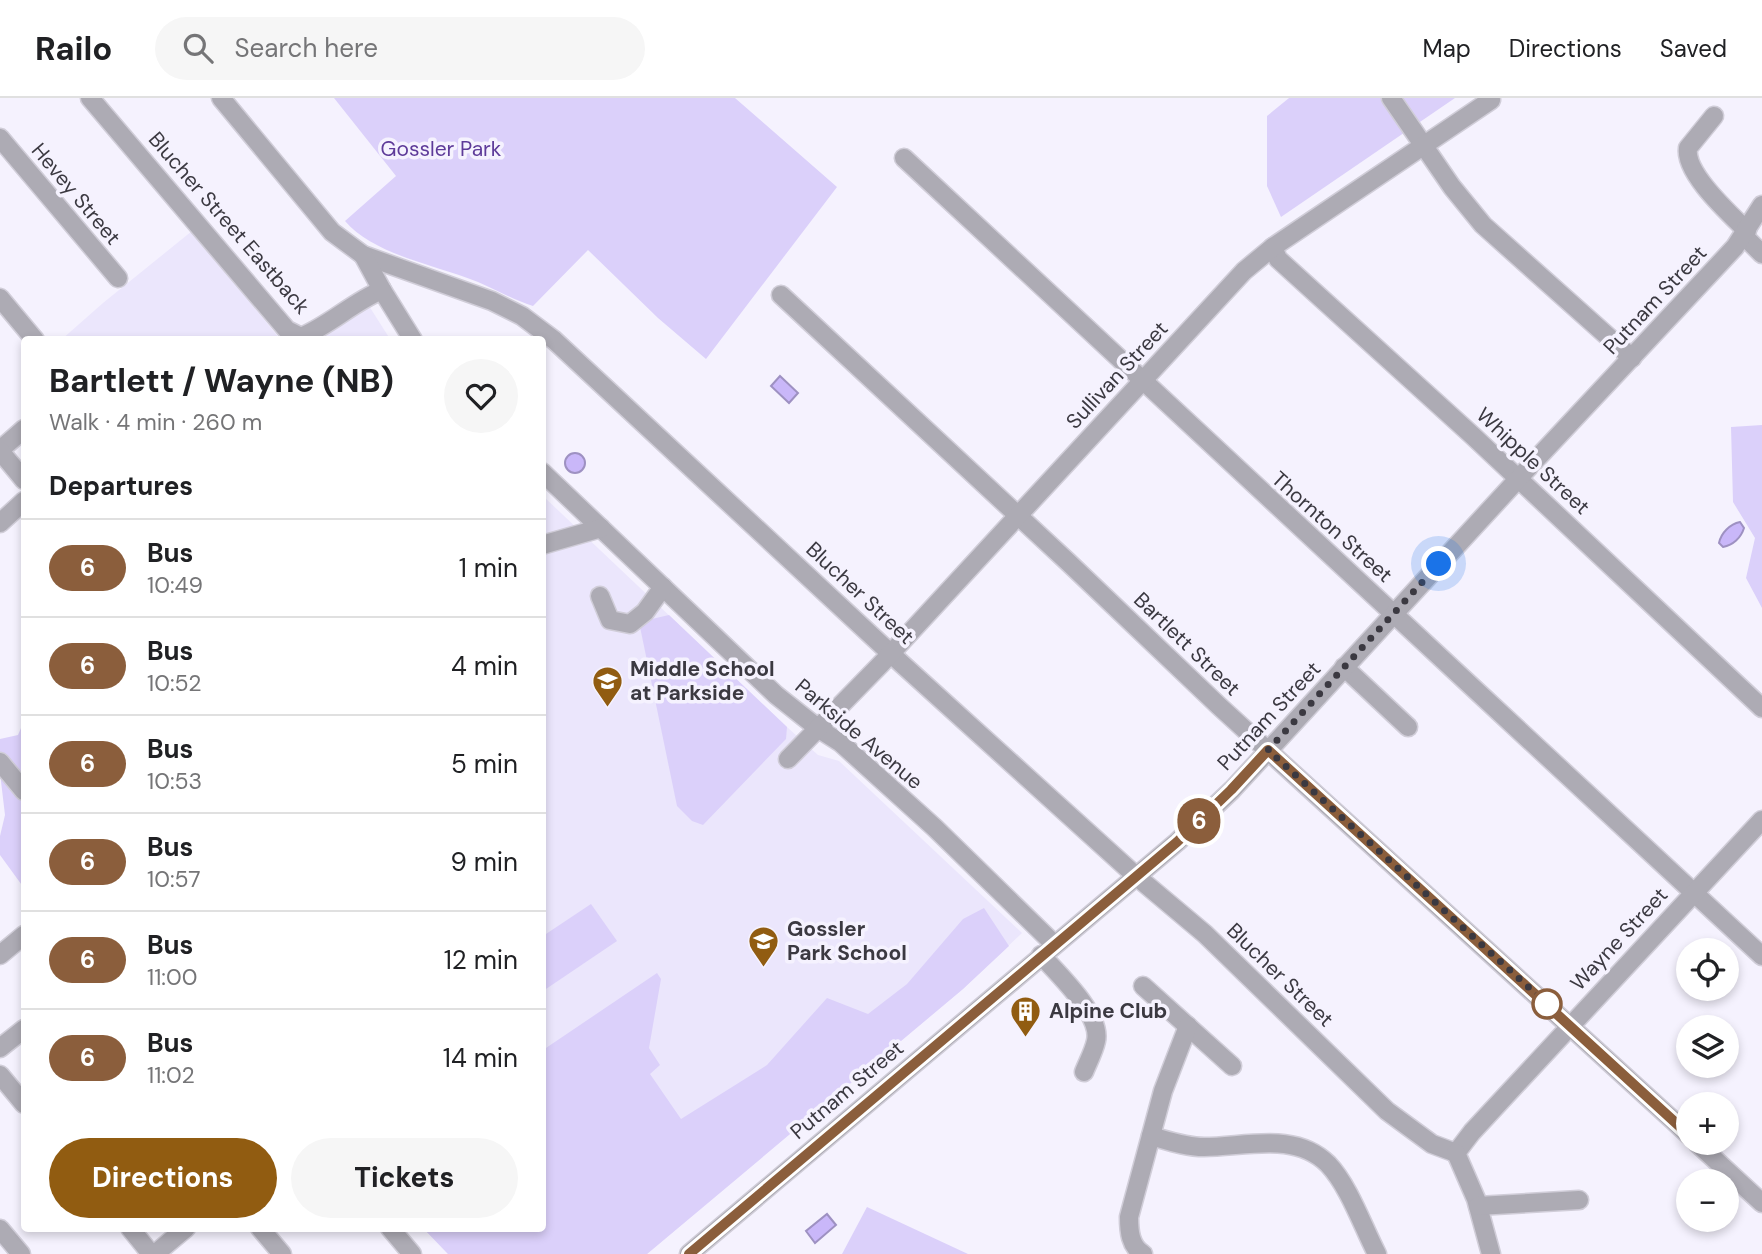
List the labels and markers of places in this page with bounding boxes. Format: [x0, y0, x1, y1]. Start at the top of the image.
place label: Middle School at Parkside [630, 655, 775, 707]
school or university icon: Middle School at Parkside [590, 664, 624, 708]
place label: Gossler Park School [787, 915, 907, 967]
school or university icon: Gossler Park School [747, 924, 781, 968]
unlabelled marker [1532, 989, 1562, 1019]
building icon: Alpine Club [1009, 994, 1043, 1038]
place label: Alpine Club [1049, 997, 1167, 1025]

